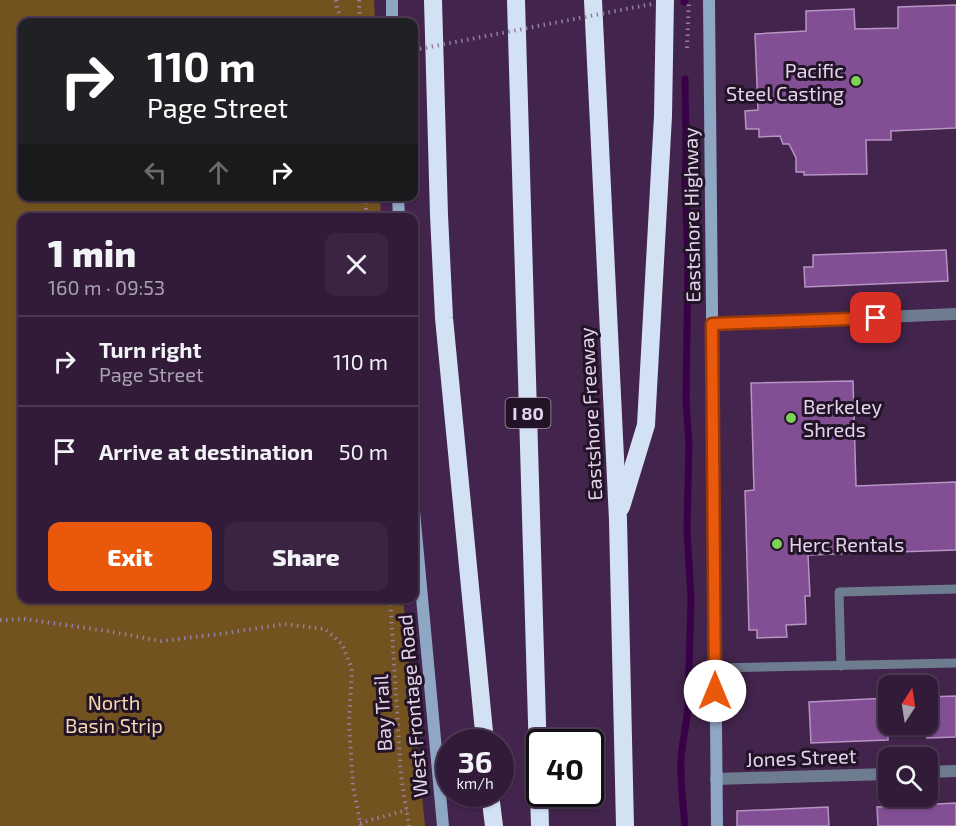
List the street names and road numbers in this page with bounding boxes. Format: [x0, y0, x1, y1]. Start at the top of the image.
street label: Eastshore Highway [677, 127, 705, 303]
street label: Eastshore Freeway [573, 326, 607, 501]
road number: I 80 [506, 398, 550, 428]
street label: West Frontage Road [392, 613, 432, 799]
street label: Bay Trail [368, 674, 396, 752]
street label: Jones Street [745, 743, 857, 771]

